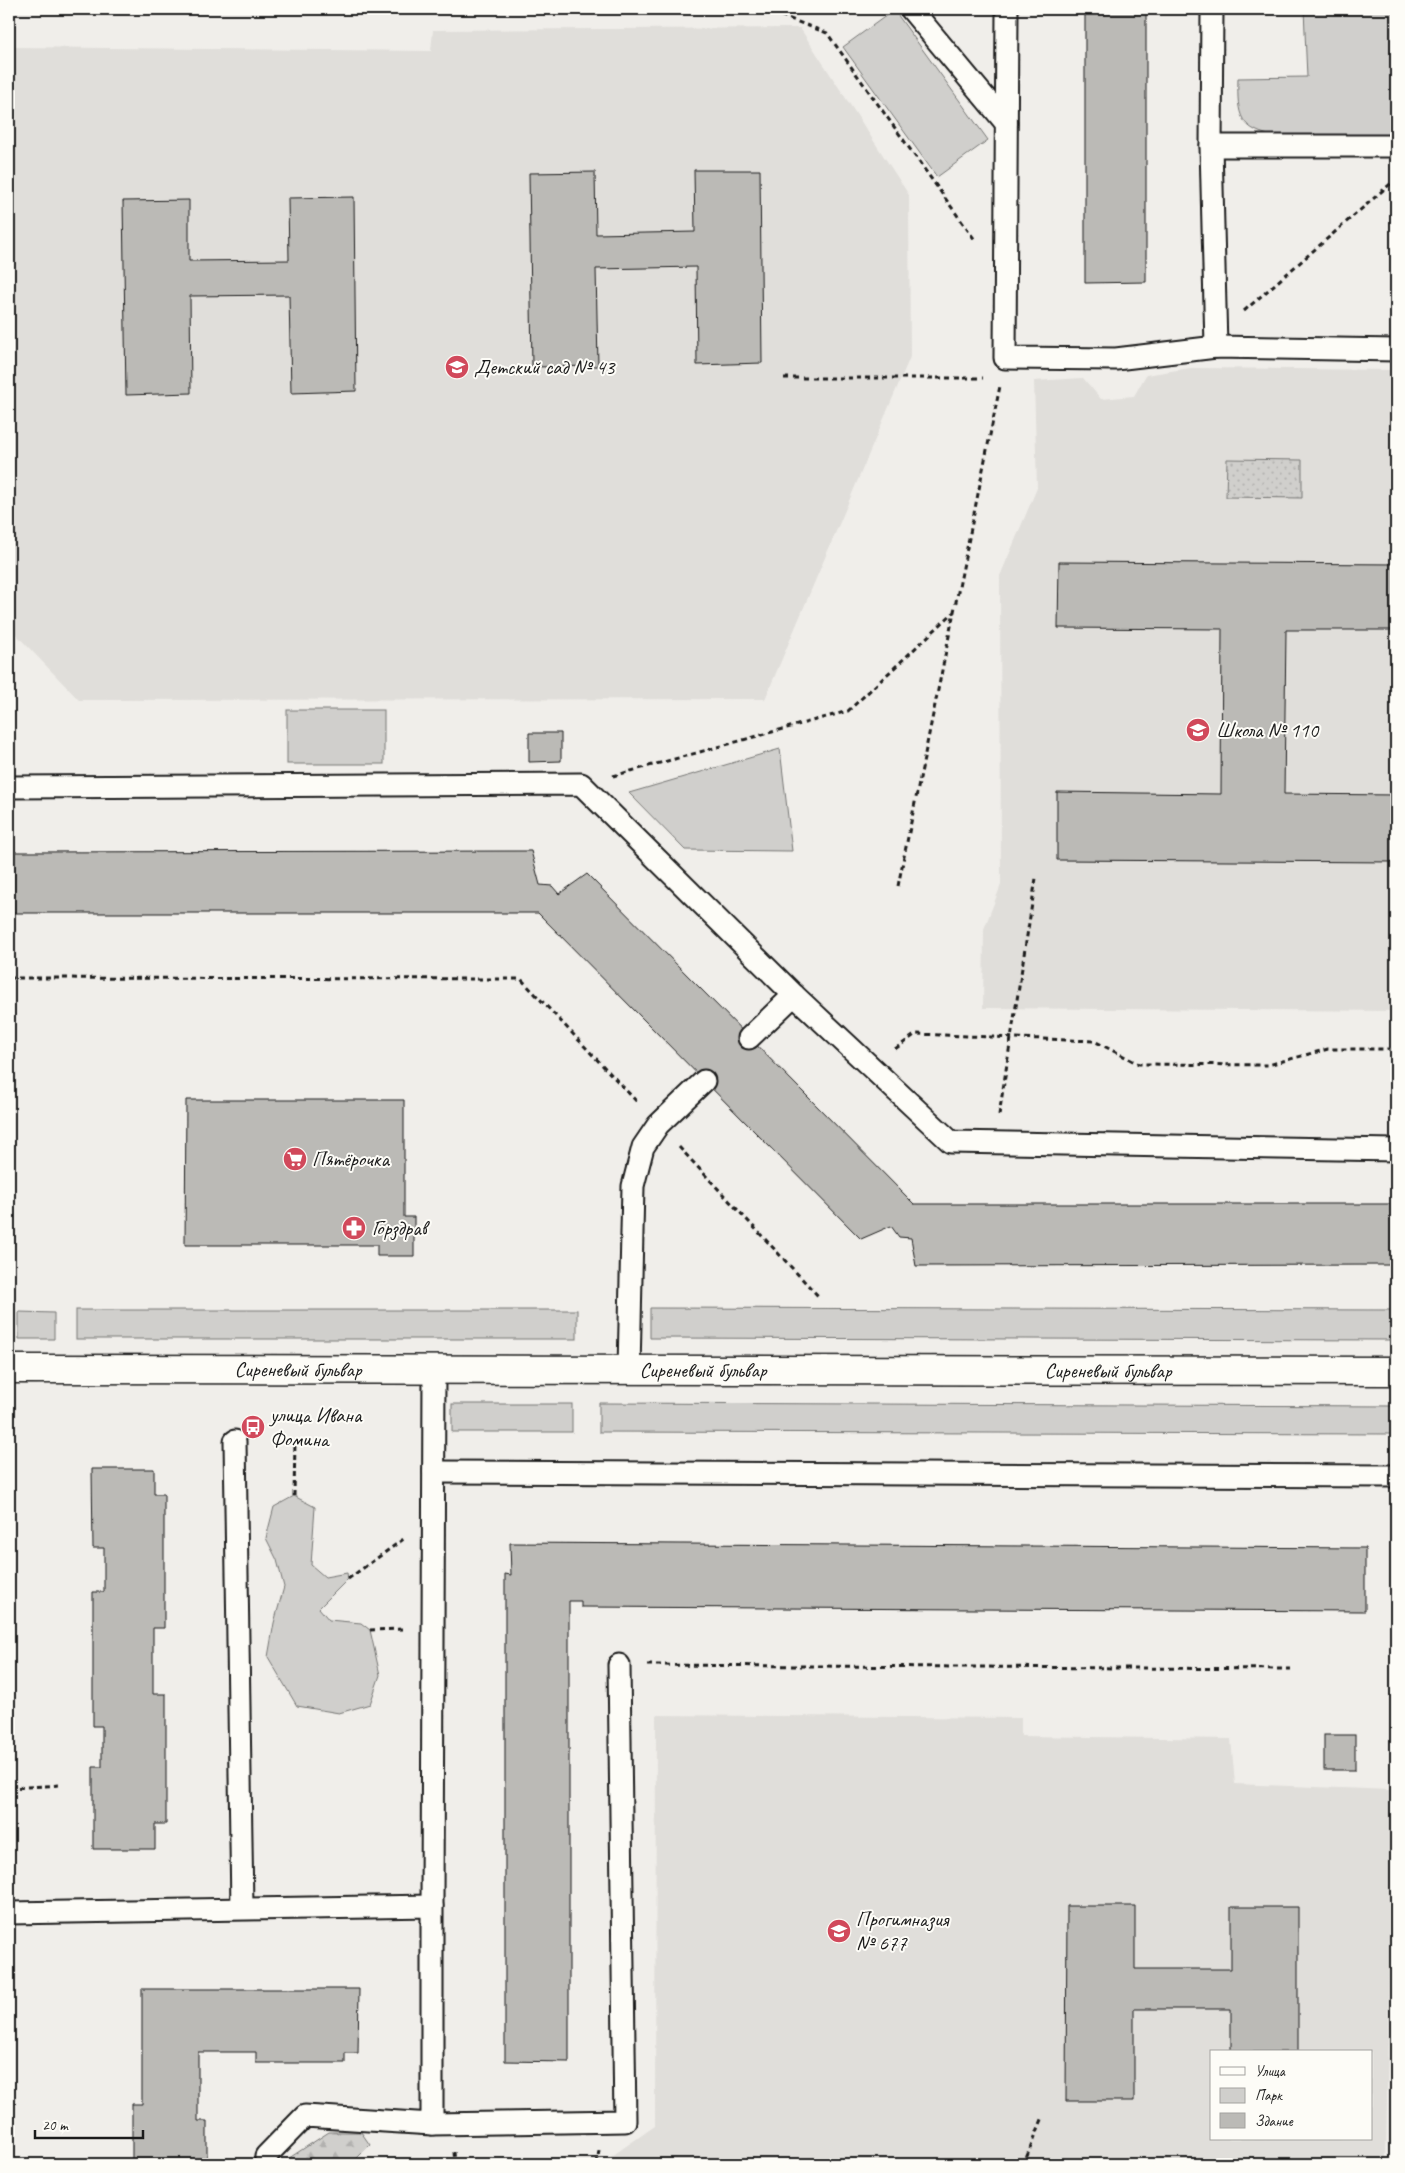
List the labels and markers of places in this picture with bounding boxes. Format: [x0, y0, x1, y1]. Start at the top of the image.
school or university icon: Детский сад № 43 [444, 354, 470, 380]
place label: Детский сад № 43 [474, 354, 616, 380]
school or university icon: Школа № 110 [1185, 717, 1211, 743]
place label: Школа № 110 [1216, 717, 1320, 743]
supermarket icon: Пятёрочка [282, 1146, 308, 1172]
place label: Пятёрочка [312, 1146, 391, 1172]
pharmacy icon: Горздрав [341, 1215, 367, 1241]
place label: Горздрав [372, 1215, 431, 1241]
place label: улица Ивана Фомина [268, 1402, 363, 1452]
bus stop icon: улица Ивана Фомина [240, 1414, 266, 1440]
place label: Прогимназия № 677 [856, 1906, 950, 1956]
school or university icon: Прогимназия № 677 [826, 1918, 852, 1944]

